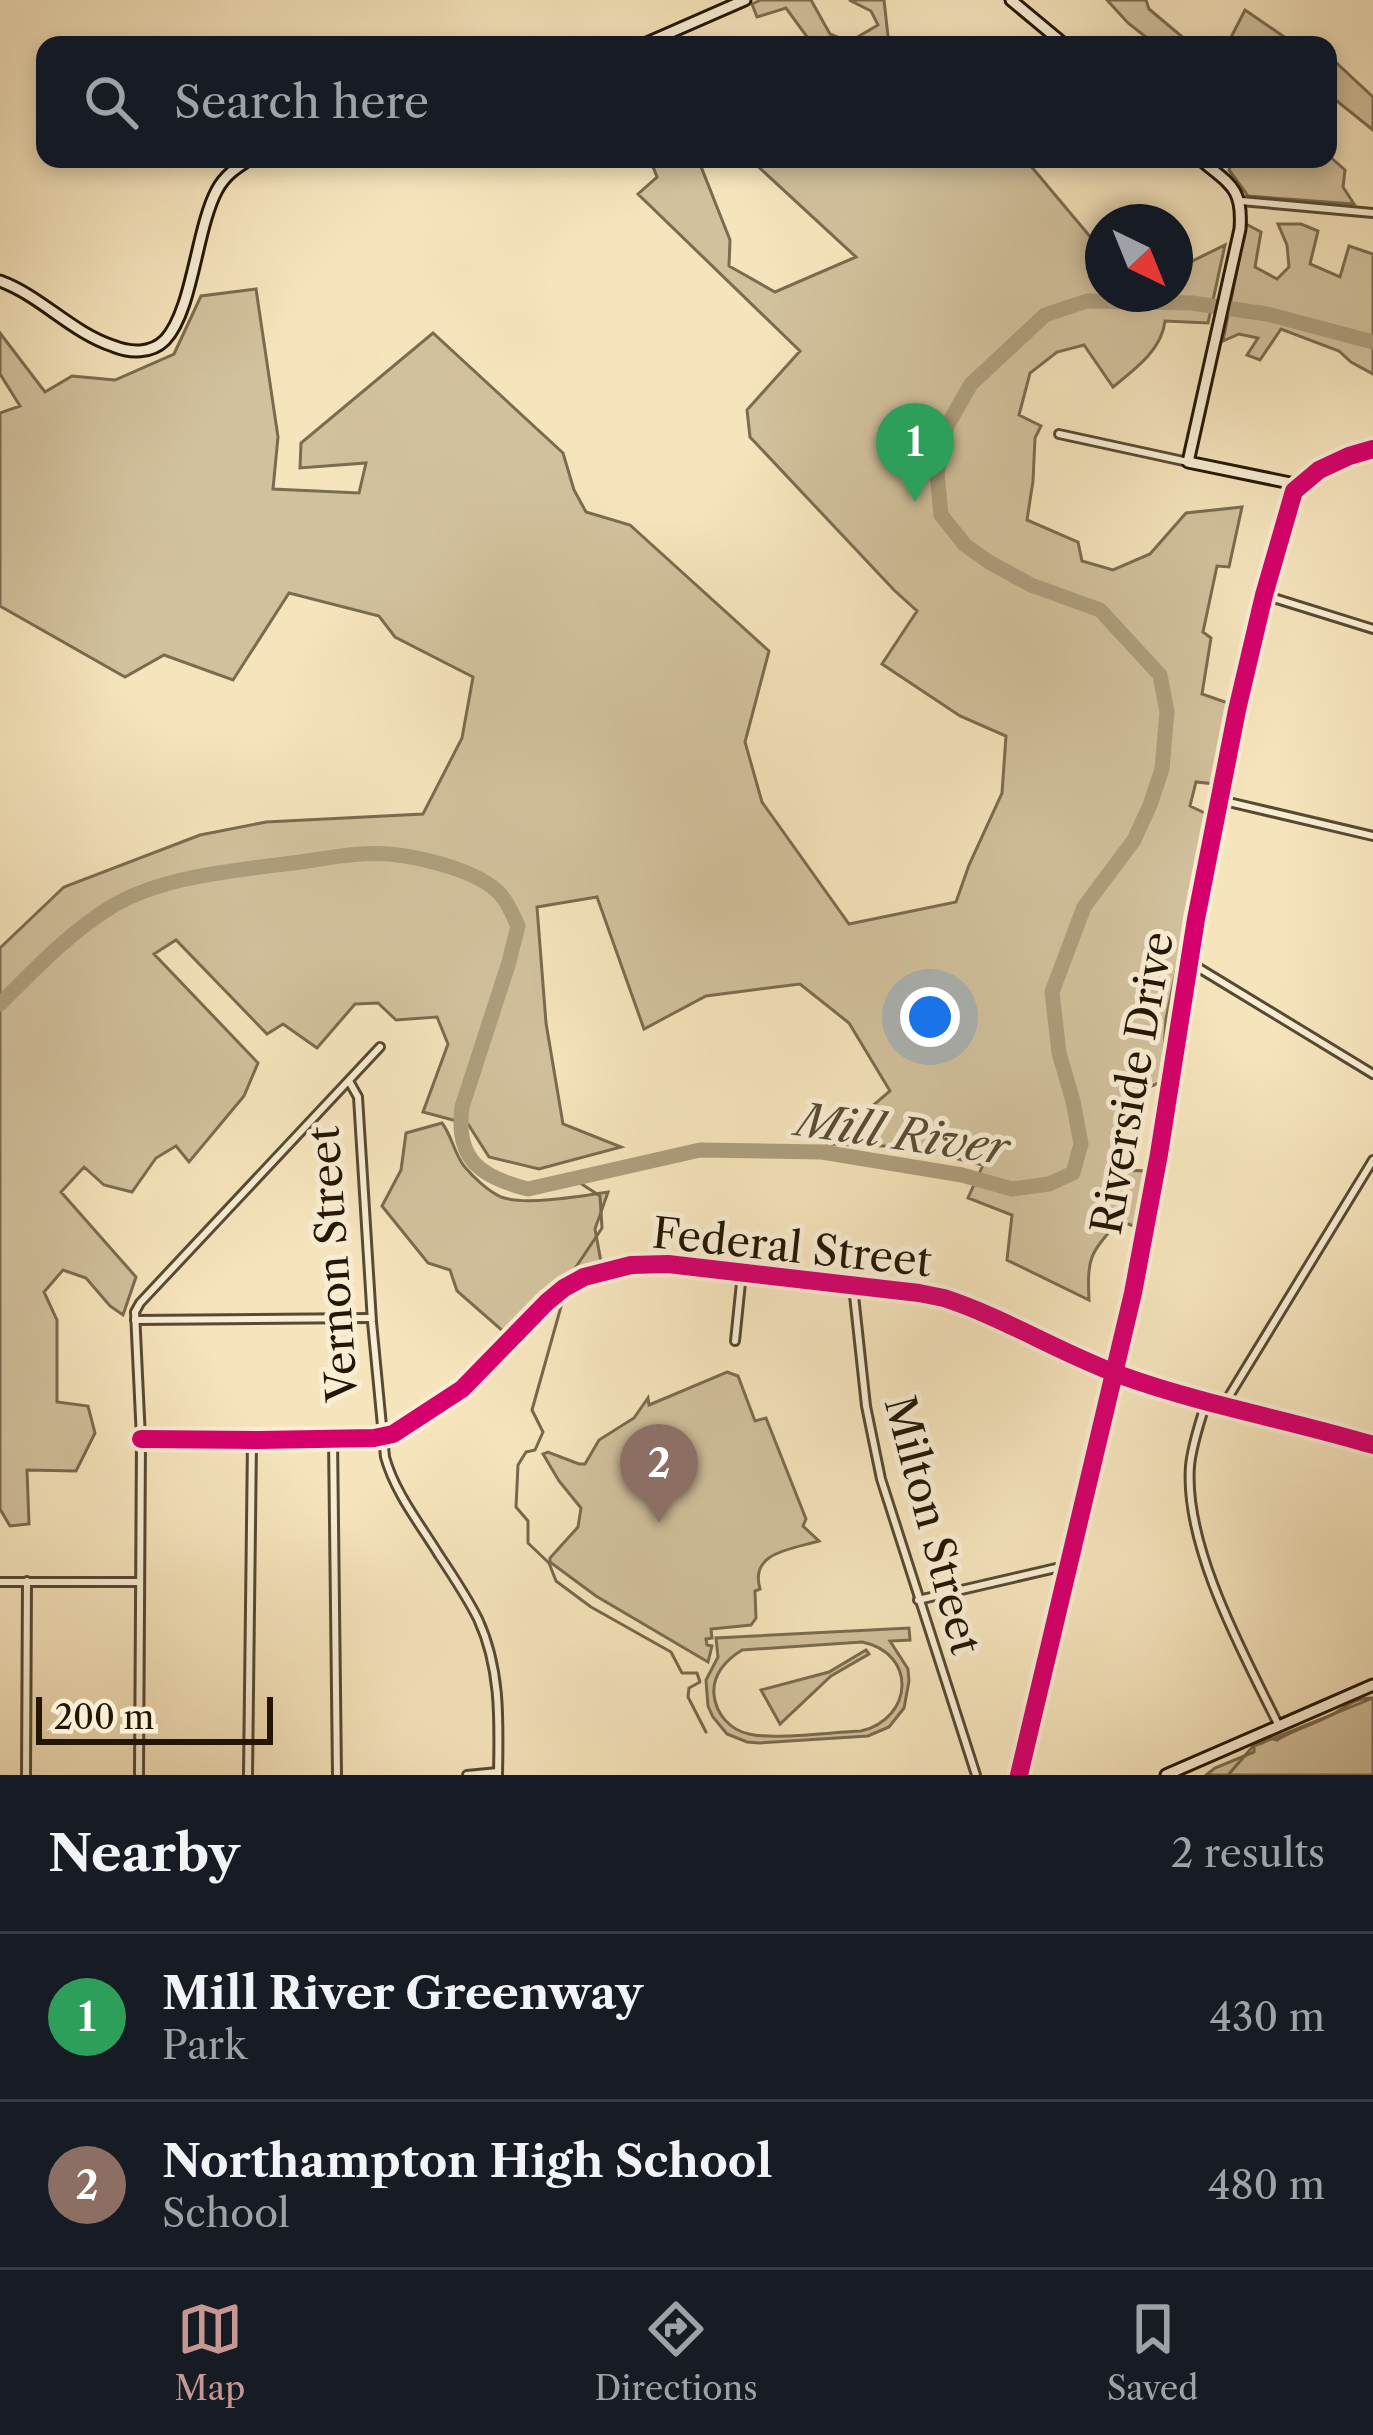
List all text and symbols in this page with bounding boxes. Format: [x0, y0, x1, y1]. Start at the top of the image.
search box [36, 36, 1337, 168]
icon: search [78, 69, 144, 135]
text: Search here [174, 74, 429, 130]
north arrow [1085, 204, 1193, 312]
pin: 1 [876, 403, 954, 502]
street label: Riverside Drive [1080, 928, 1184, 1238]
your location [900, 987, 960, 1047]
water label: Mill River [788, 1091, 1015, 1177]
street label: Vernon Street [297, 1124, 369, 1405]
street label: Federal Street [650, 1206, 934, 1288]
street label: Milton Street [874, 1390, 992, 1660]
pin: 2 [620, 1424, 698, 1523]
scale bar [36, 1691, 273, 1744]
text: 200 m [54, 1697, 154, 1738]
text: Nearby [48, 1822, 240, 1884]
text: 2 results [1171, 1829, 1325, 1877]
text: Mill River Greenway [162, 1965, 643, 2021]
text: 1 [78, 1993, 96, 2041]
text: 430 m [1210, 1993, 1325, 2041]
text: Park [162, 2021, 247, 2069]
text: Northampton High School [162, 2133, 772, 2189]
text: 2 [75, 2161, 99, 2209]
text: 480 m [1208, 2161, 1325, 2209]
text: School [162, 2189, 290, 2237]
tab: Map [175, 2296, 245, 2409]
tab: Directions [595, 2296, 758, 2409]
tab: Saved [1107, 2296, 1198, 2409]

